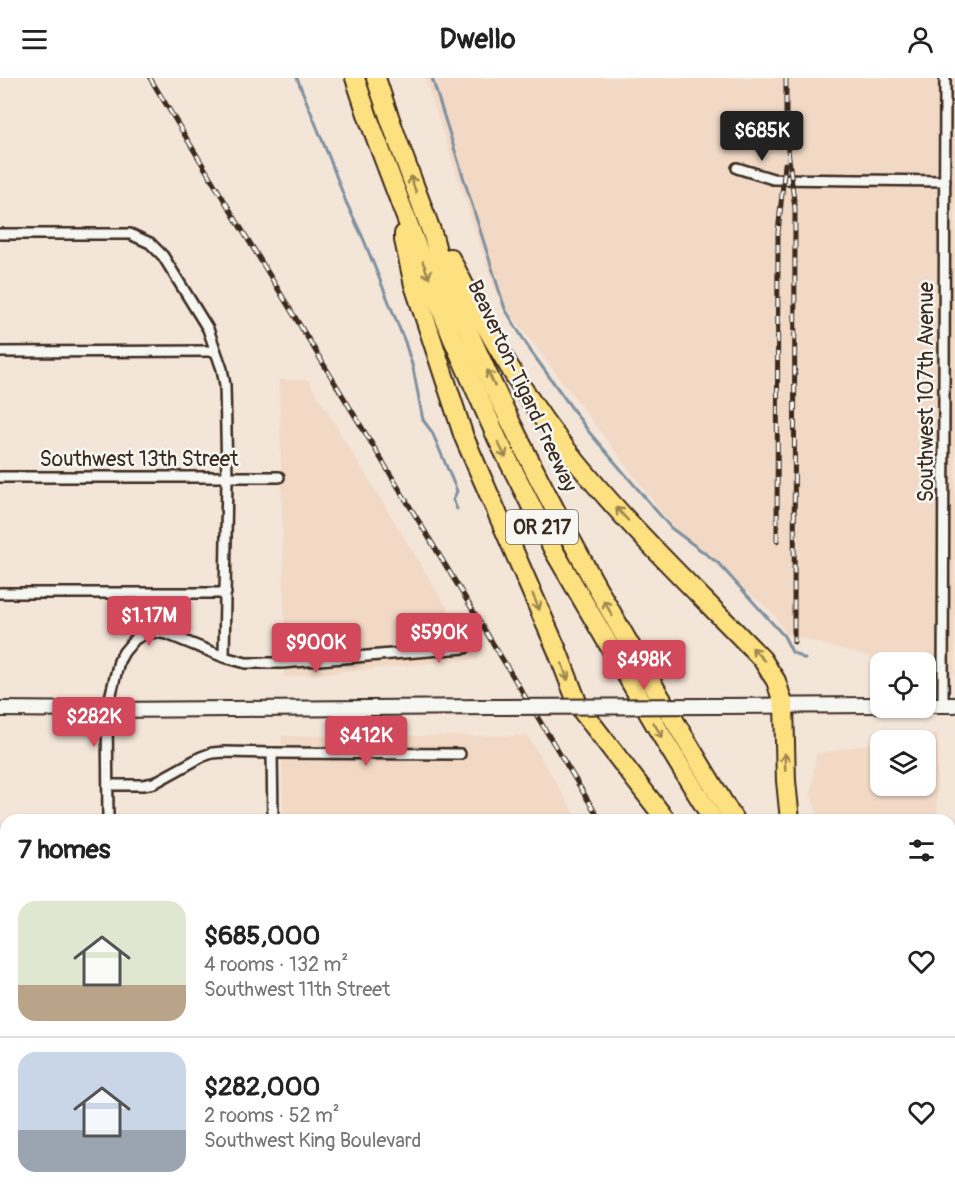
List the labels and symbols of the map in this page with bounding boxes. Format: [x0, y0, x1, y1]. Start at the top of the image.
pin: $685K [720, 111, 804, 162]
one-way arrow [406, 175, 417, 194]
one-way arrow [421, 260, 432, 279]
street label: Beaverton-Tigard Freeway [461, 276, 583, 496]
street label: Southwest 107th Avenue [913, 281, 940, 502]
one-way arrow [484, 369, 496, 387]
one-way arrow [497, 440, 509, 458]
street label: Southwest 13th Street [39, 446, 239, 473]
one-way arrow [615, 507, 629, 522]
road number: OR 217 [506, 510, 578, 544]
one-way arrow [531, 593, 543, 611]
pin: $1.17M [100, 596, 198, 647]
one-way arrow [602, 599, 613, 617]
pin: $590K [397, 613, 481, 664]
pin: $900K [274, 623, 358, 674]
pin: $498K [602, 640, 686, 691]
one-way arrow [751, 647, 765, 663]
one-way arrow [560, 662, 571, 681]
pin: $282K [52, 697, 136, 748]
pin: $412K [324, 716, 408, 767]
one-way arrow [652, 721, 664, 738]
one-way arrow [780, 752, 791, 772]

